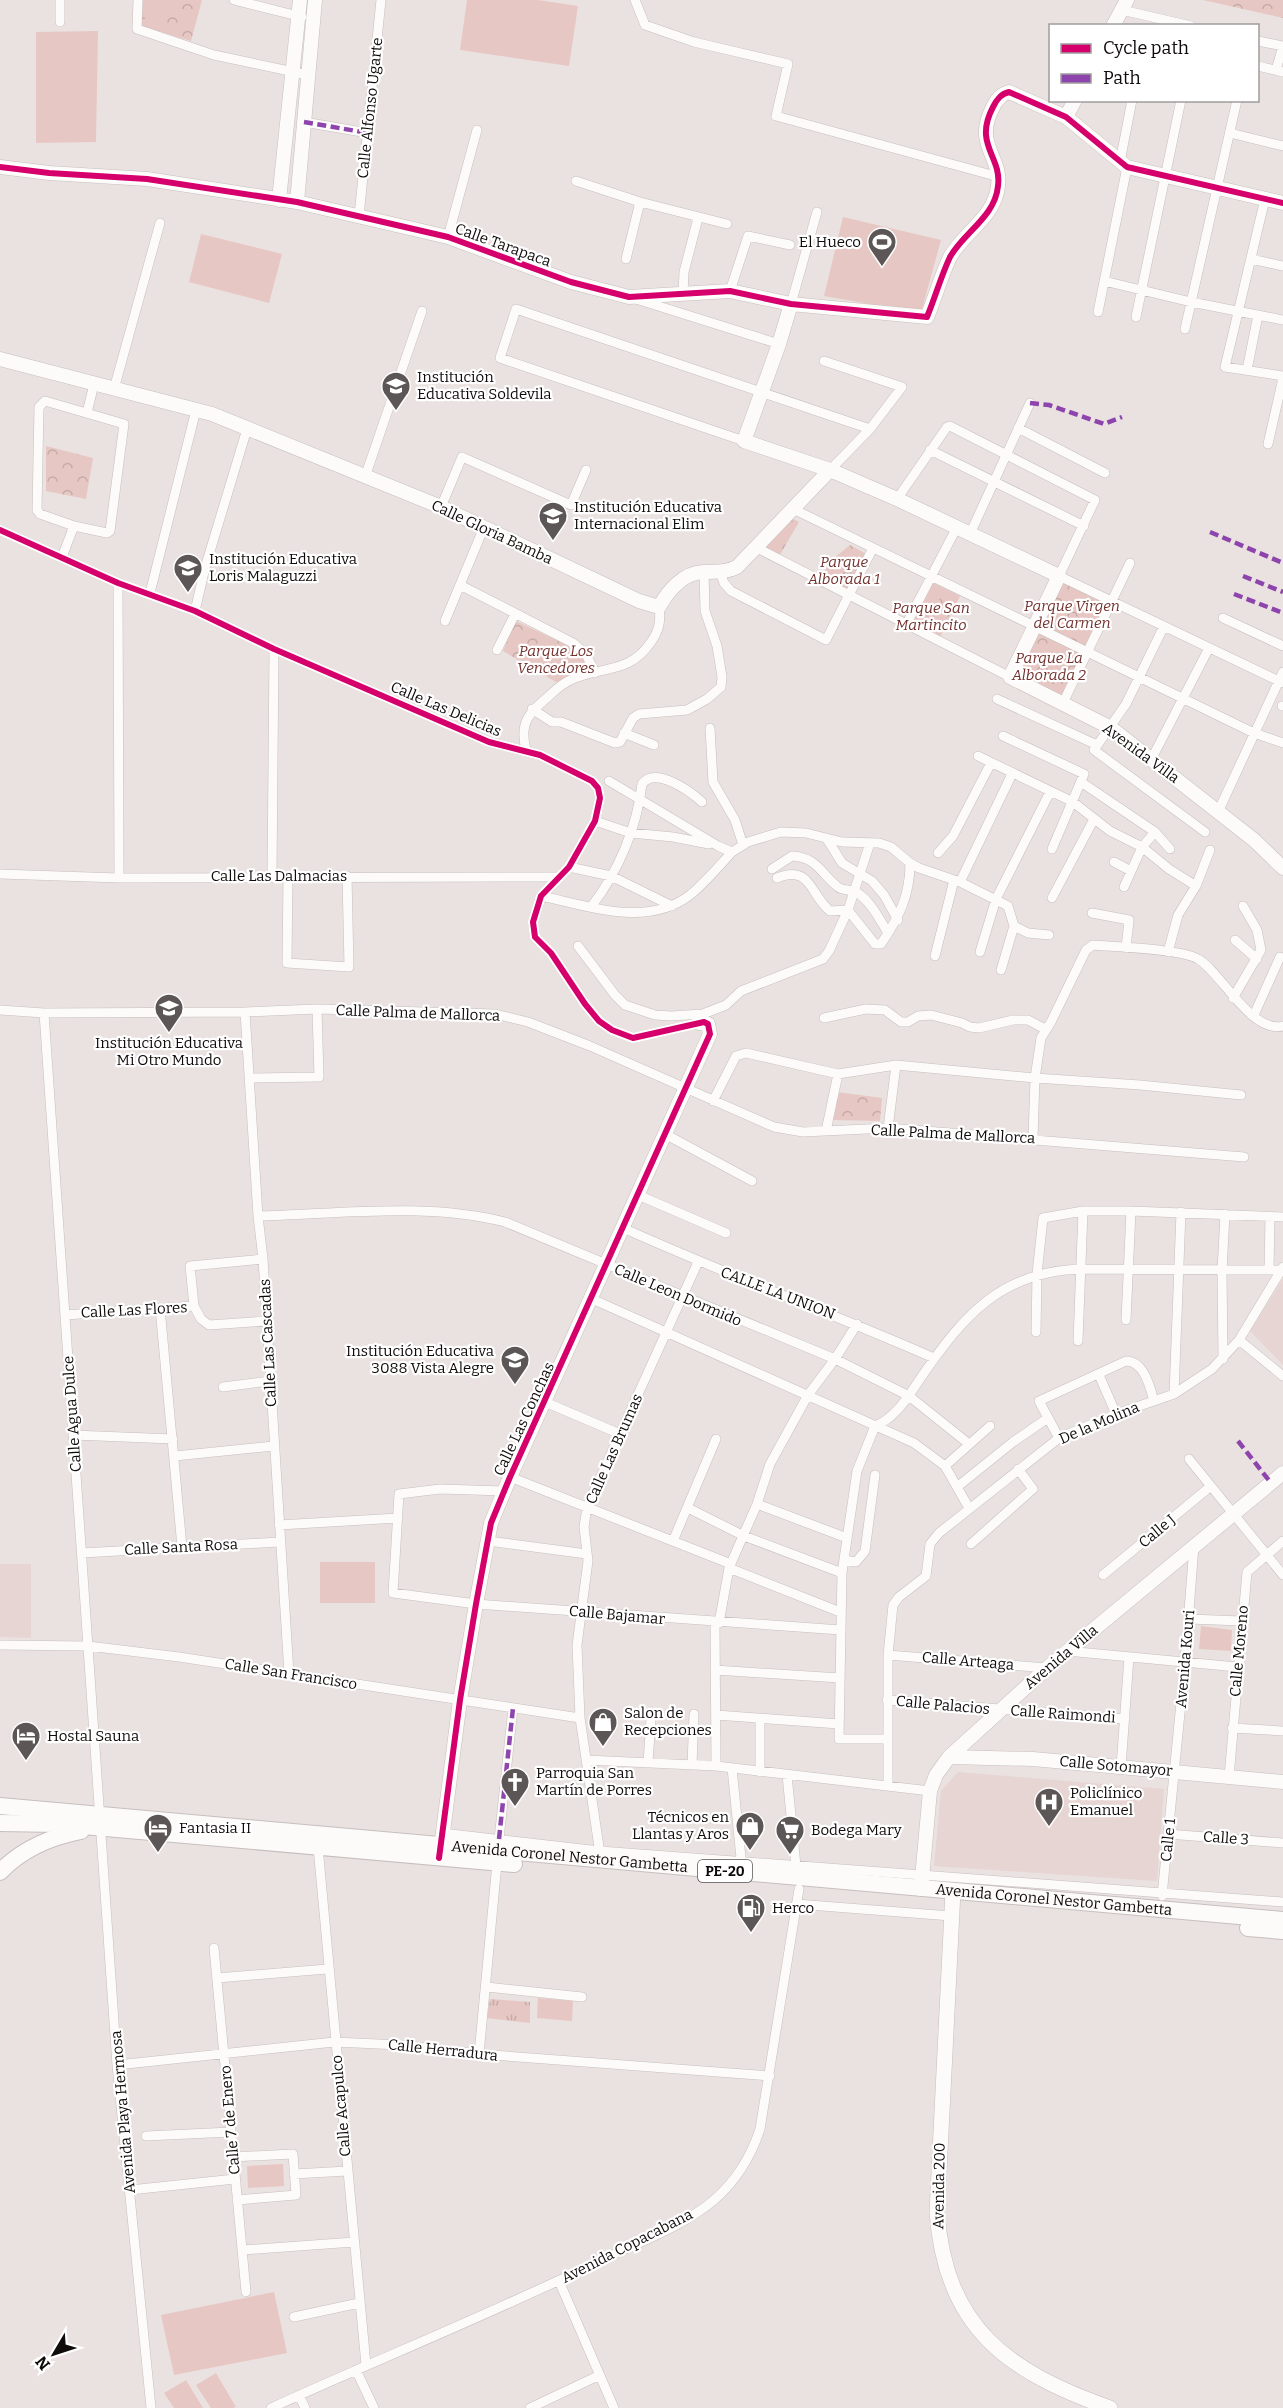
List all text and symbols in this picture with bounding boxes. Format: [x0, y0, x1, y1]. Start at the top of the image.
legend [1049, 24, 1259, 102]
street label: Calle Alfonso Ugarte [354, 37, 386, 179]
text: Cycle path [1103, 37, 1189, 59]
text: Path [1103, 67, 1141, 89]
street label: Calle Tarapaca [453, 219, 553, 271]
sports icon: El Hueco [866, 226, 898, 268]
place label: El Hueco [799, 233, 861, 251]
place label: Institución Educativa Soldevila [417, 368, 552, 403]
school or university icon: Institución Educativa Soldevila [380, 370, 412, 412]
street label: Calle Gloria Bamba [428, 496, 556, 568]
place label: Institución Educativa Internacional Elim [574, 498, 722, 533]
school or university icon: Institución Educativa Internacional Elim [537, 500, 569, 542]
place label: Institución Educativa Loris Malaguzzi [209, 550, 357, 585]
school or university icon: Institución Educativa Loris Malaguzzi [172, 552, 204, 594]
park label: Parque Alborada 1 [807, 553, 880, 588]
park label: Parque Virgen del Carmen [1024, 597, 1120, 632]
park label: Parque San Martincito [892, 599, 970, 634]
park label: Parque Los Vencedores [517, 642, 595, 677]
park label: Parque La Alborada 2 [1011, 649, 1086, 684]
street label: Calle Las Delicias [388, 678, 504, 740]
street label: Avenida Villa [1099, 719, 1183, 787]
street label: Calle Las Dalmacias [211, 867, 347, 885]
school or university icon: Institución Educativa Mi Otro Mundo [153, 992, 185, 1034]
street label: Calle Palma de Mallorca [335, 1001, 501, 1025]
place label: Institución Educativa Mi Otro Mundo [95, 1034, 243, 1069]
street label: Calle Palma de Mallorca [870, 1121, 1036, 1147]
street label: Calle Leon Dormido [611, 1260, 745, 1330]
street label: CALLE LA UNION [718, 1263, 838, 1323]
street label: Calle Las Cascadas [256, 1278, 280, 1408]
street label: Calle Las Flores [80, 1298, 188, 1322]
place label: Institución Educativa 3088 Vista Alegre [346, 1342, 494, 1377]
school or university icon: Institución Educativa 3088 Vista Alegre [499, 1344, 531, 1386]
street label: Calle Agua Dulce [59, 1355, 85, 1473]
street label: Calle Las Conchas [490, 1359, 558, 1479]
street label: Calle Las Brumas [582, 1391, 646, 1507]
street label: De la Molina [1056, 1398, 1142, 1448]
street label: Calle J [1135, 1510, 1179, 1552]
street label: Calle Santa Rosa [124, 1535, 238, 1559]
street label: Calle Bajamar [568, 1602, 666, 1628]
street label: Calle Moreno [1226, 1605, 1252, 1697]
street label: Avenida Kouri [1172, 1609, 1198, 1709]
street label: Avenida Villa [1021, 1621, 1101, 1693]
street label: Calle Arteaga [921, 1648, 1015, 1674]
street label: Calle San Francisco [223, 1655, 359, 1693]
street label: Calle Palacios [895, 1692, 991, 1718]
street label: Calle Raimondi [1010, 1701, 1117, 1727]
place label: Salon de Recepciones [624, 1704, 712, 1739]
shop icon: Salon de Recepciones [587, 1706, 619, 1748]
hotel icon: Hostal Sauna [10, 1720, 42, 1762]
place label: Hostal Sauna [47, 1727, 139, 1745]
street label: Calle Sotomayor [1059, 1752, 1174, 1780]
place label: Parroquia San Martín de Porres [536, 1764, 652, 1799]
church icon: Parroquia San Martín de Porres [499, 1766, 531, 1808]
place label: Policlínico Emanuel [1070, 1784, 1142, 1819]
hospital icon: Policlínico Emanuel [1033, 1786, 1065, 1828]
place label: Técnicos en Llantas y Aros [632, 1808, 730, 1843]
shop icon: Técnicos en Llantas y Aros [734, 1810, 766, 1852]
hotel icon: Fantasia II [142, 1812, 174, 1854]
supermarket icon: Bodega Mary [774, 1814, 806, 1856]
street label: Calle 1 [1157, 1817, 1179, 1863]
place label: Fantasia II [179, 1819, 251, 1837]
place label: Bodega Mary [811, 1821, 902, 1839]
street label: Calle 3 [1202, 1827, 1250, 1849]
street label: Avenida Coronel Nestor Gambetta [451, 1837, 689, 1876]
road number: PE-20 [698, 1860, 752, 1882]
street label: Avenida Coronel Nestor Gambetta [935, 1880, 1173, 1919]
fuel station icon: Herco [735, 1892, 767, 1934]
place label: Herco [772, 1899, 814, 1917]
street label: Avenida Playa Hermosa [107, 2030, 139, 2194]
street label: Calle Herradura [387, 2035, 499, 2065]
street label: Calle Acapulco [328, 2054, 354, 2158]
street label: Calle 7 de Enero [216, 2065, 244, 2175]
street label: Avenida 200 [929, 2142, 949, 2230]
street label: Avenida Copacabana [558, 2205, 696, 2287]
north arrow [24, 2324, 84, 2384]
text: N [31, 2352, 54, 2374]

